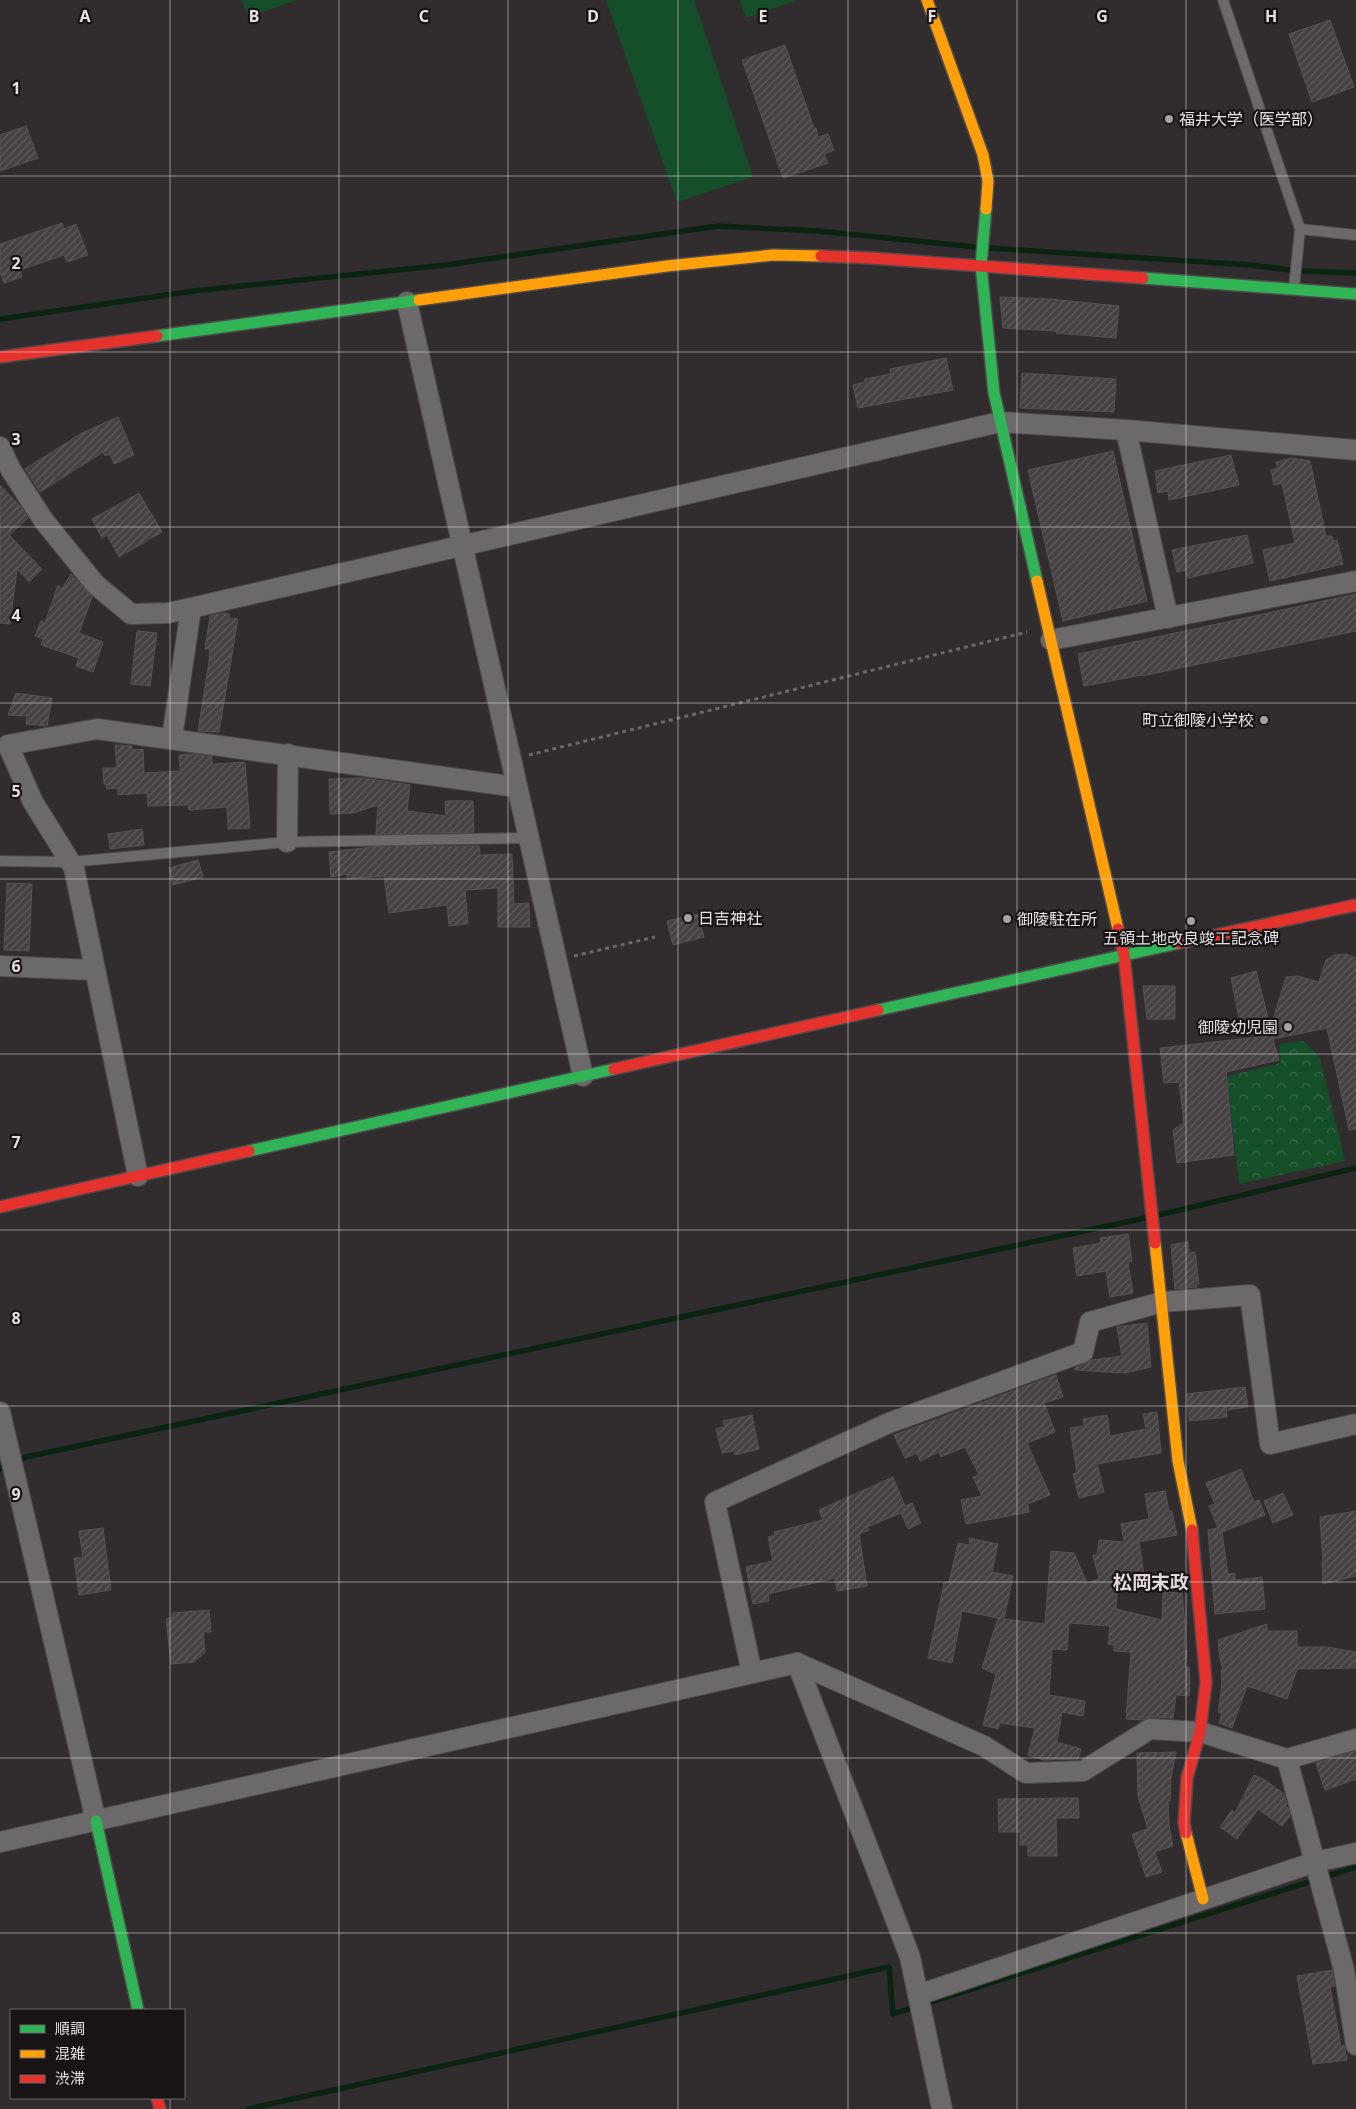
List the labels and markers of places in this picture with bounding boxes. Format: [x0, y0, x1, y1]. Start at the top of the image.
place label: 福井大学（医学部） [1179, 108, 1323, 130]
marker: 福井大学（医学部） [1163, 113, 1175, 125]
place label: 町立御陵小学校 [1142, 709, 1254, 731]
marker: 町立御陵小学校 [1258, 714, 1270, 726]
place label: 日吉神社 [698, 907, 762, 929]
place label: 御陵駐在所 [1017, 908, 1097, 930]
marker: 日吉神社 [682, 912, 694, 924]
marker: 御陵駐在所 [1001, 913, 1013, 925]
marker: 五領土地改良竣工記念碑 [1185, 915, 1197, 927]
place label: 五領土地改良竣工記念碑 [1103, 927, 1279, 949]
place label: 御陵幼児園 [1198, 1016, 1278, 1038]
marker: 御陵幼児園 [1282, 1021, 1294, 1033]

